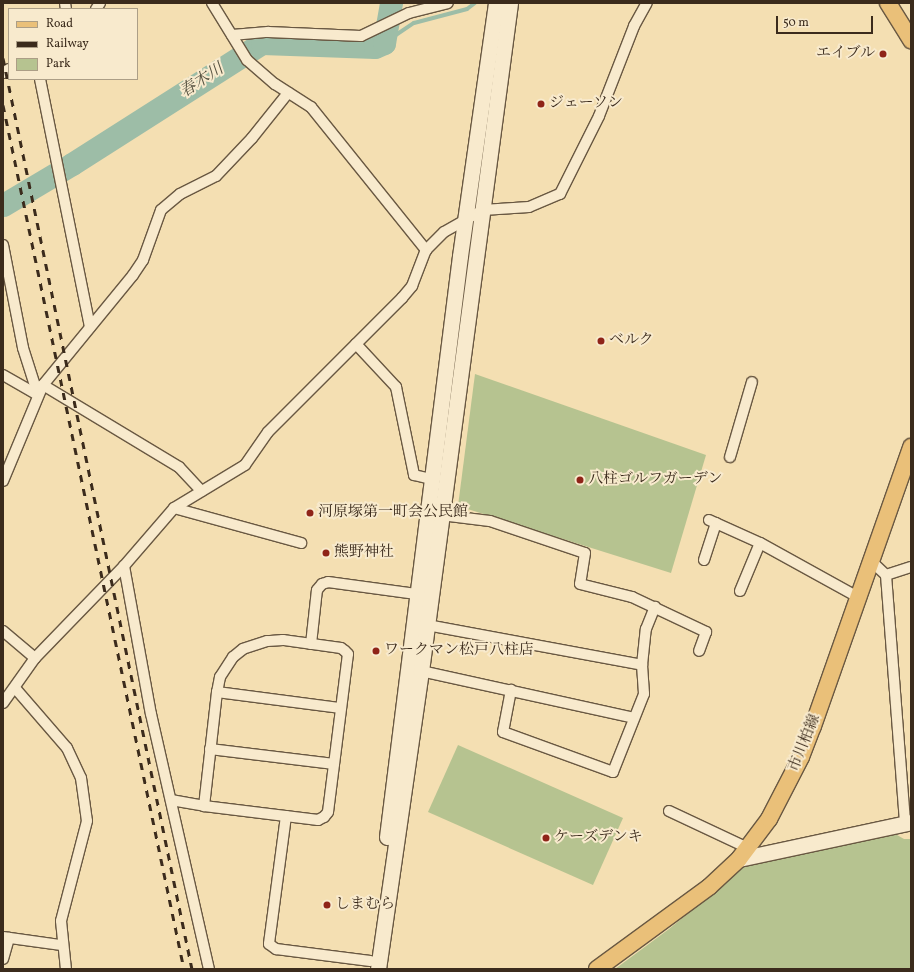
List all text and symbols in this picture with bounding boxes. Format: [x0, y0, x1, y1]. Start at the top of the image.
legend [8, 8, 138, 80]
scale bar [778, 8, 875, 34]
text: 50 m [783, 15, 809, 31]
text: Road [46, 16, 73, 32]
text: Railway [46, 36, 89, 52]
place label: エイブル [815, 45, 875, 63]
marker: エイブル [878, 49, 888, 59]
text: Park [46, 56, 71, 72]
water label: 春木川 [177, 60, 227, 102]
place label: ジェーソン [549, 95, 624, 113]
marker: ジェーソン [536, 99, 546, 109]
place label: ベルク [609, 332, 654, 350]
marker: ベルク [596, 336, 606, 346]
place label: 八柱ゴルフガーデン [588, 471, 723, 489]
marker: 八柱ゴルフガーデン [575, 475, 585, 485]
place label: 河原塚第一町会公民館 [318, 504, 468, 522]
marker: 河原塚第一町会公民館 [305, 508, 315, 518]
place label: 熊野神社 [334, 544, 394, 562]
marker: 熊野神社 [321, 548, 331, 558]
place label: ワークマン松戸八柱店 [384, 642, 534, 660]
marker: ワークマン松戸八柱店 [371, 646, 381, 656]
street label: 市川柏線 [785, 712, 825, 774]
place label: ケーズデンキ [554, 829, 644, 847]
marker: ケーズデンキ [541, 833, 551, 843]
place label: しまむら [335, 896, 395, 914]
marker: しまむら [322, 900, 332, 910]

